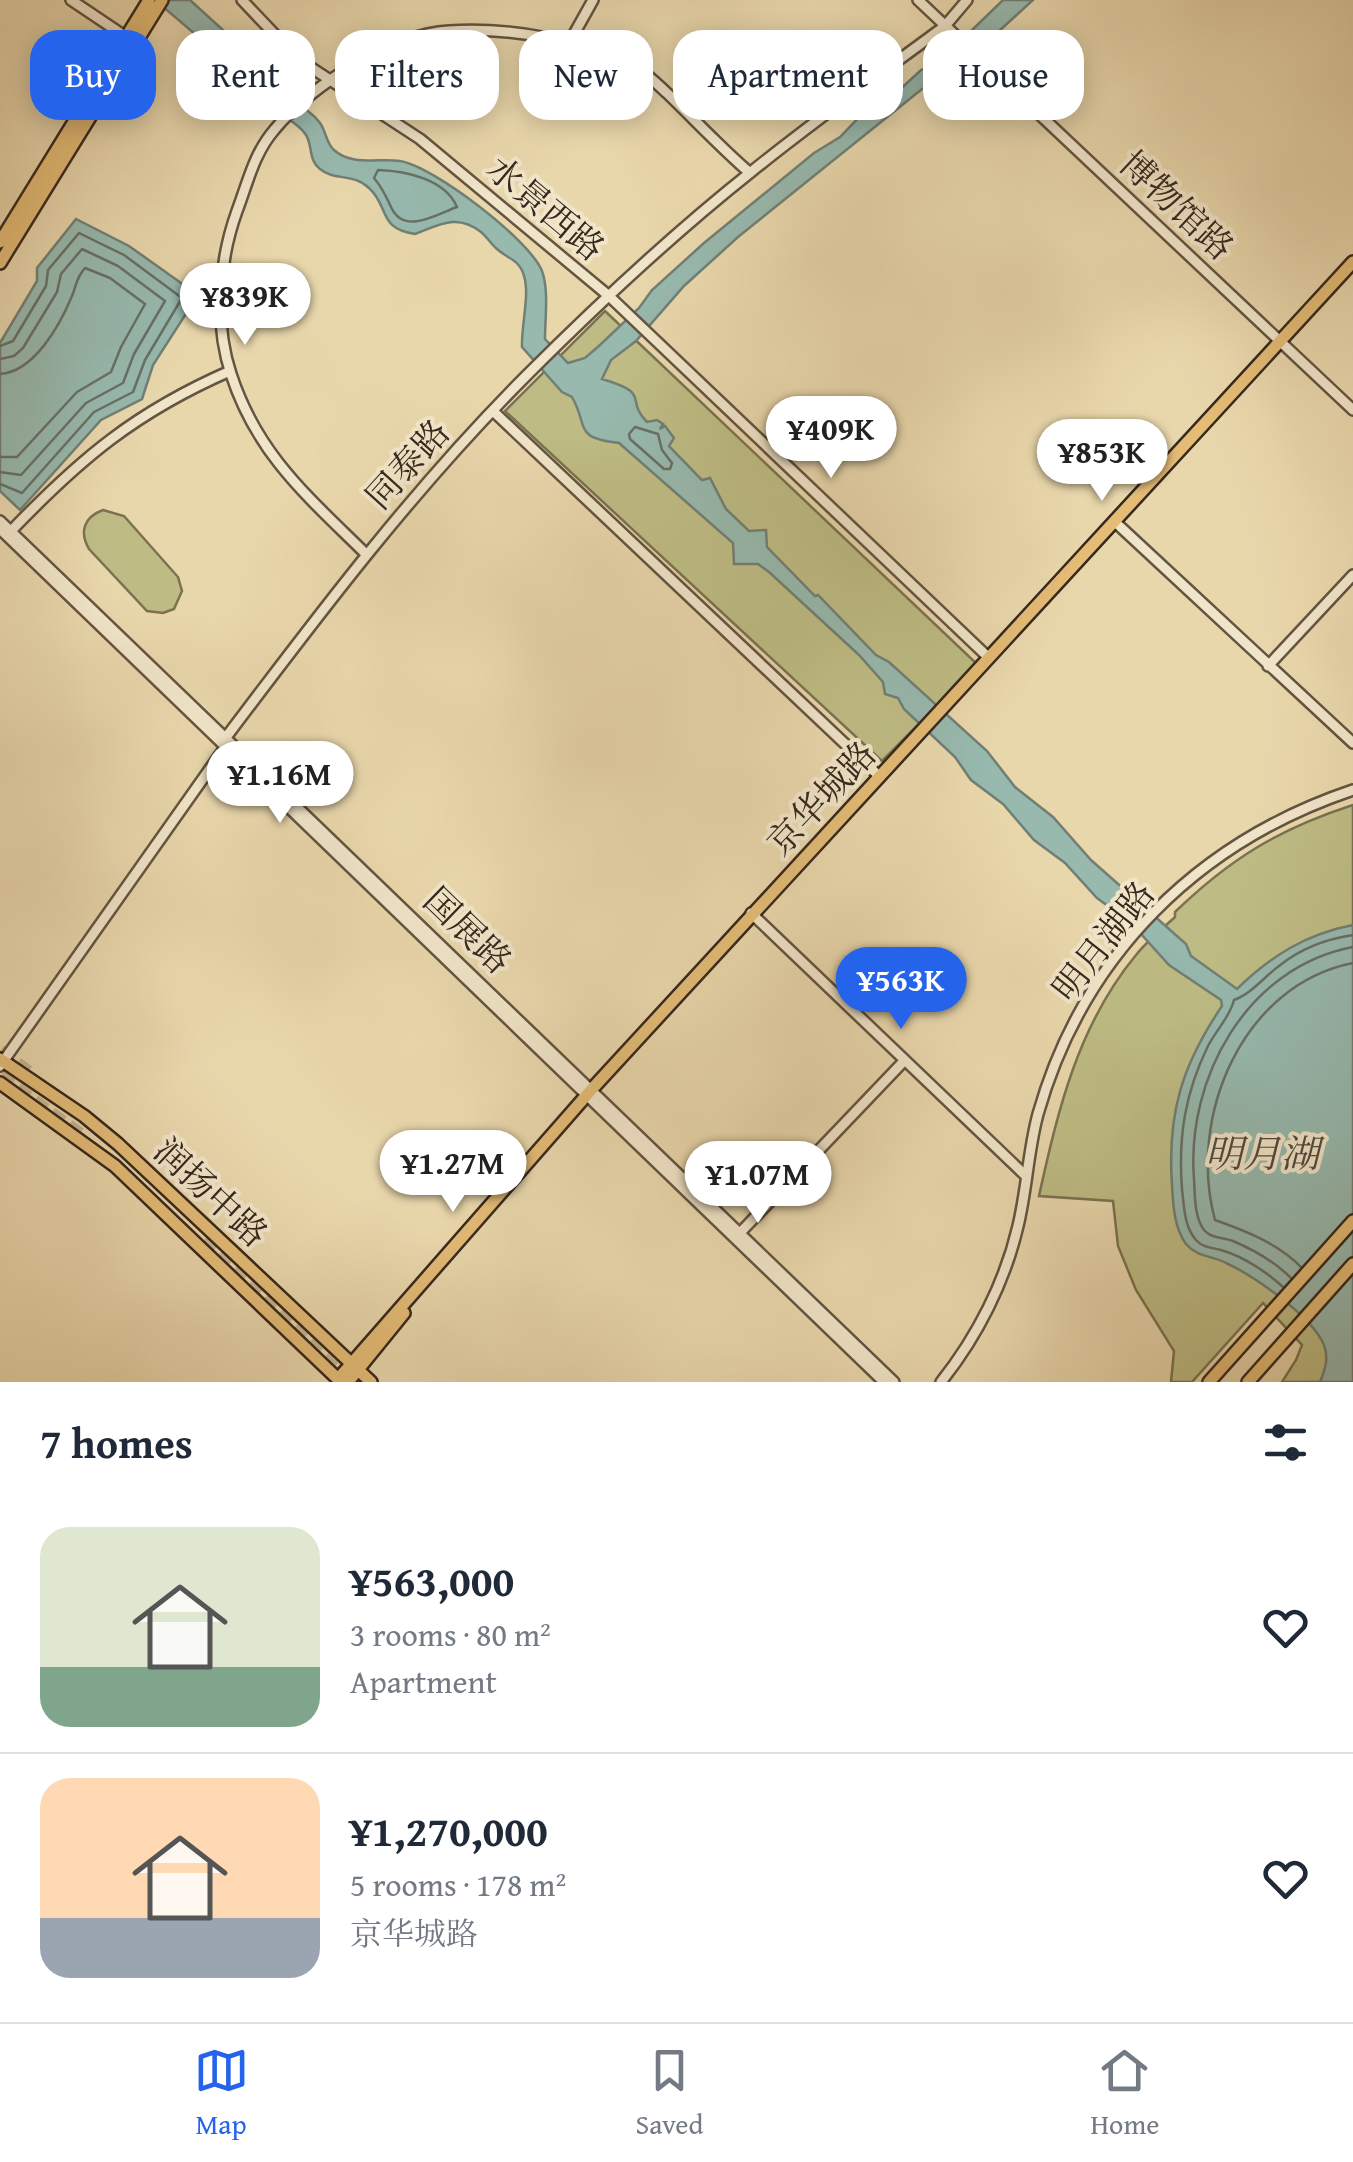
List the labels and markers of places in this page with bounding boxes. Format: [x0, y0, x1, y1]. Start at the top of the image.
pin: ¥839K [175, 263, 315, 348]
pin: ¥409K [761, 396, 901, 481]
pin: ¥853K [1032, 419, 1172, 504]
pin: ¥1.16M [199, 741, 361, 826]
pin: ¥563K [831, 947, 971, 1032]
pin: ¥1.27M [372, 1130, 534, 1215]
pin: ¥1.07M [677, 1141, 839, 1226]

